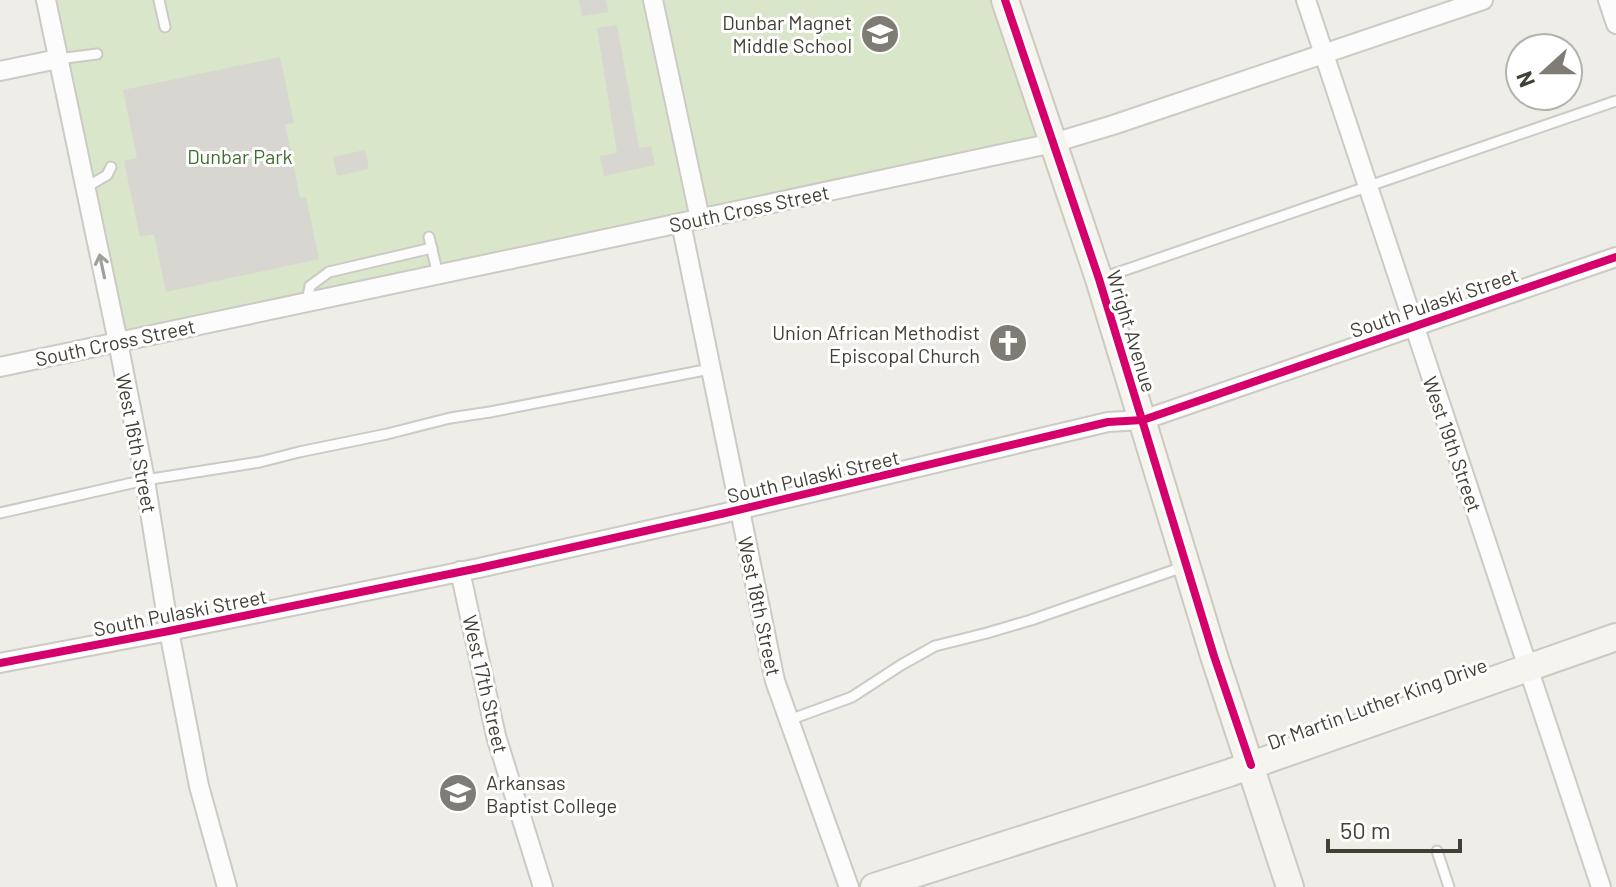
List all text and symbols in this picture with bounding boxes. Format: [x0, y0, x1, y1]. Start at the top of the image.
place label: Dunbar Magnet Middle School [722, 10, 852, 57]
school or university icon: Dunbar Magnet Middle School [859, 13, 901, 55]
north arrow [1504, 32, 1584, 112]
text: N [1510, 68, 1539, 91]
park label: Dunbar Park [187, 144, 293, 168]
street label: South Cross Street [667, 179, 831, 237]
one-way arrow [94, 254, 109, 279]
street label: South Pulaski Street [1347, 262, 1521, 342]
street label: Wright Avenue [1102, 267, 1162, 395]
street label: South Cross Street [33, 313, 197, 371]
place label: Union African Methodist Episcopal Church [772, 320, 980, 367]
church icon: Union African Methodist Episcopal Church [987, 322, 1029, 364]
street label: West 16th Street [112, 371, 162, 515]
street label: West 19th Street [1419, 373, 1487, 515]
street label: South Pulaski Street [725, 445, 901, 507]
street label: West 18th Street [733, 534, 787, 678]
street label: South Pulaski Street [91, 583, 269, 641]
street label: West 17th Street [458, 613, 514, 755]
street label: Dr Martin Luther King Drive [1264, 652, 1490, 754]
place label: Arkansas Baptist College [486, 770, 617, 817]
school or university icon: Arkansas Baptist College [437, 772, 479, 814]
scale bar [1328, 803, 1460, 853]
text: 50 m [1340, 815, 1391, 844]

